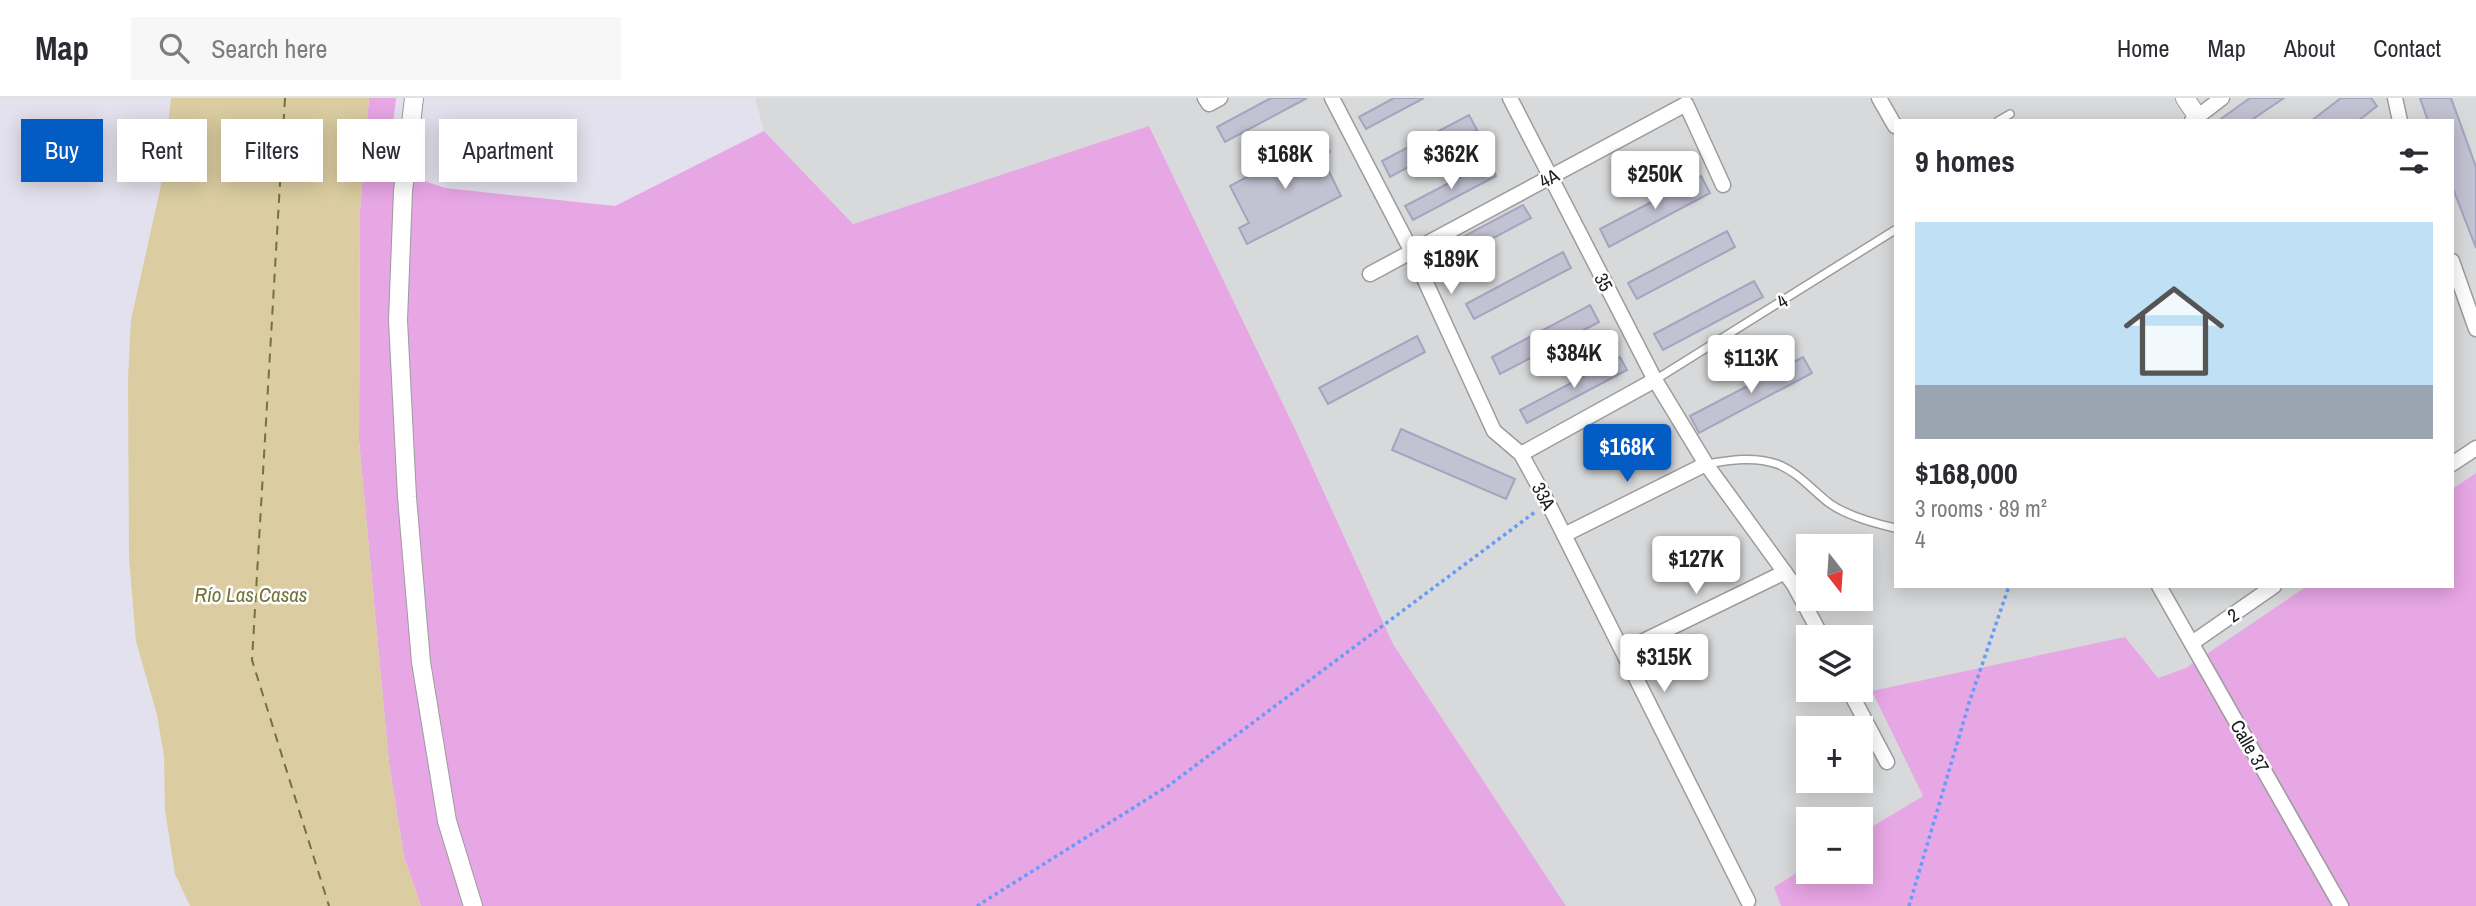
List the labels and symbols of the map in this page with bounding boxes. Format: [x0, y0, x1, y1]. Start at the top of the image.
pin: $168K [1236, 132, 1334, 191]
pin: $362K [1402, 132, 1500, 191]
pin: $250K [1606, 152, 1704, 211]
street label: 4A [1534, 162, 1564, 194]
pin: $189K [1402, 236, 1500, 296]
street label: 35 [1588, 268, 1620, 296]
street label: 4 [1771, 288, 1793, 314]
pin: $384K [1525, 330, 1623, 390]
pin: $113K [1702, 336, 1800, 395]
pin: $168K [1578, 424, 1676, 484]
street label: 33A [1526, 478, 1562, 515]
north arrow [1796, 534, 1872, 611]
pin: $127K [1647, 536, 1745, 596]
water label: Río Las Casas [195, 580, 308, 609]
street label: 2 [2222, 602, 2244, 628]
pin: $315K [1615, 634, 1713, 694]
street label: Calle 37 [2224, 715, 2276, 778]

